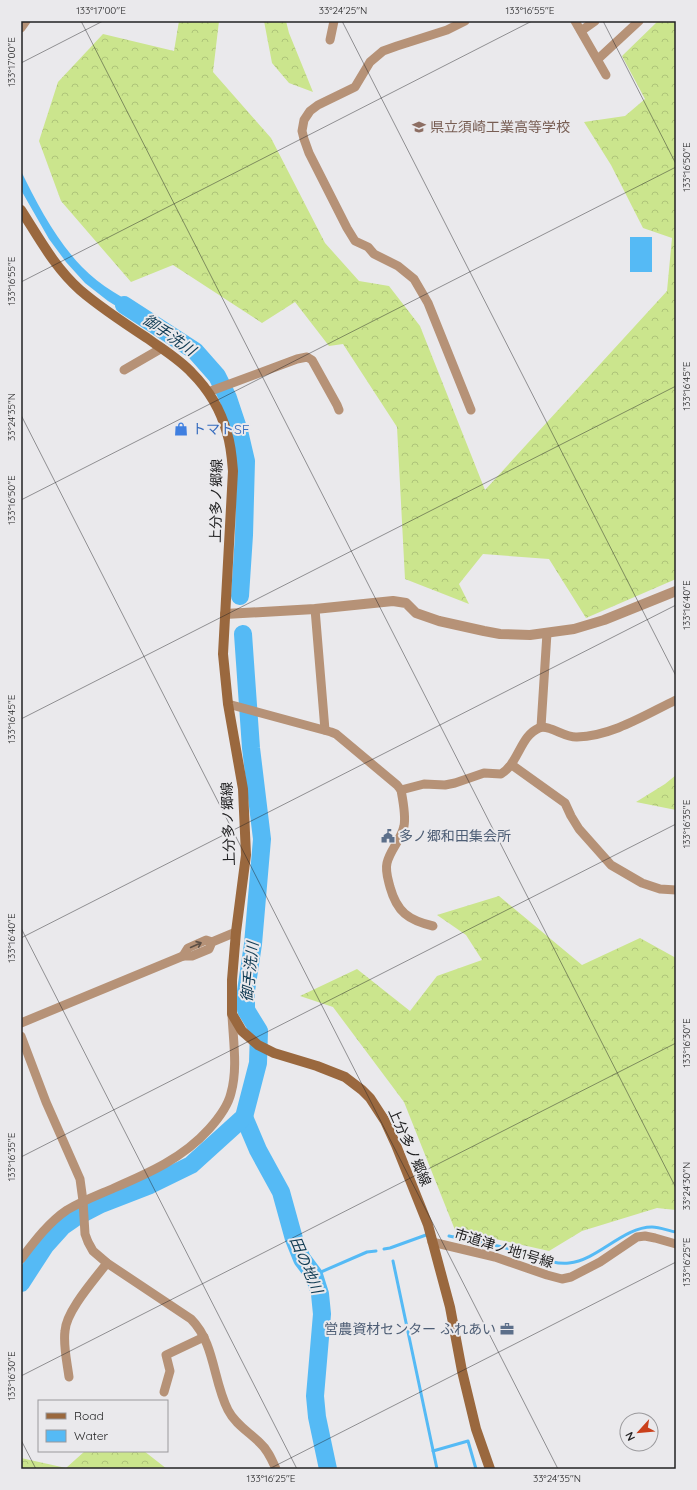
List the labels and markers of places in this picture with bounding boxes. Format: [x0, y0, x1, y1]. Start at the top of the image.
place label: 県立須崎工業高等学校 [430, 118, 570, 136]
school or university icon: 県立須崎工業高等学校 [411, 119, 427, 135]
place label: トマトSF [192, 420, 250, 438]
shop icon: トマトSF [173, 421, 189, 437]
place label: 多ノ郷和田集会所 [399, 827, 511, 845]
public building icon: 多ノ郷和田集会所 [380, 828, 396, 844]
place label: 営農資材センター ふれあい [324, 1320, 496, 1338]
office icon: 営農資材センター ふれあい [499, 1321, 515, 1337]

